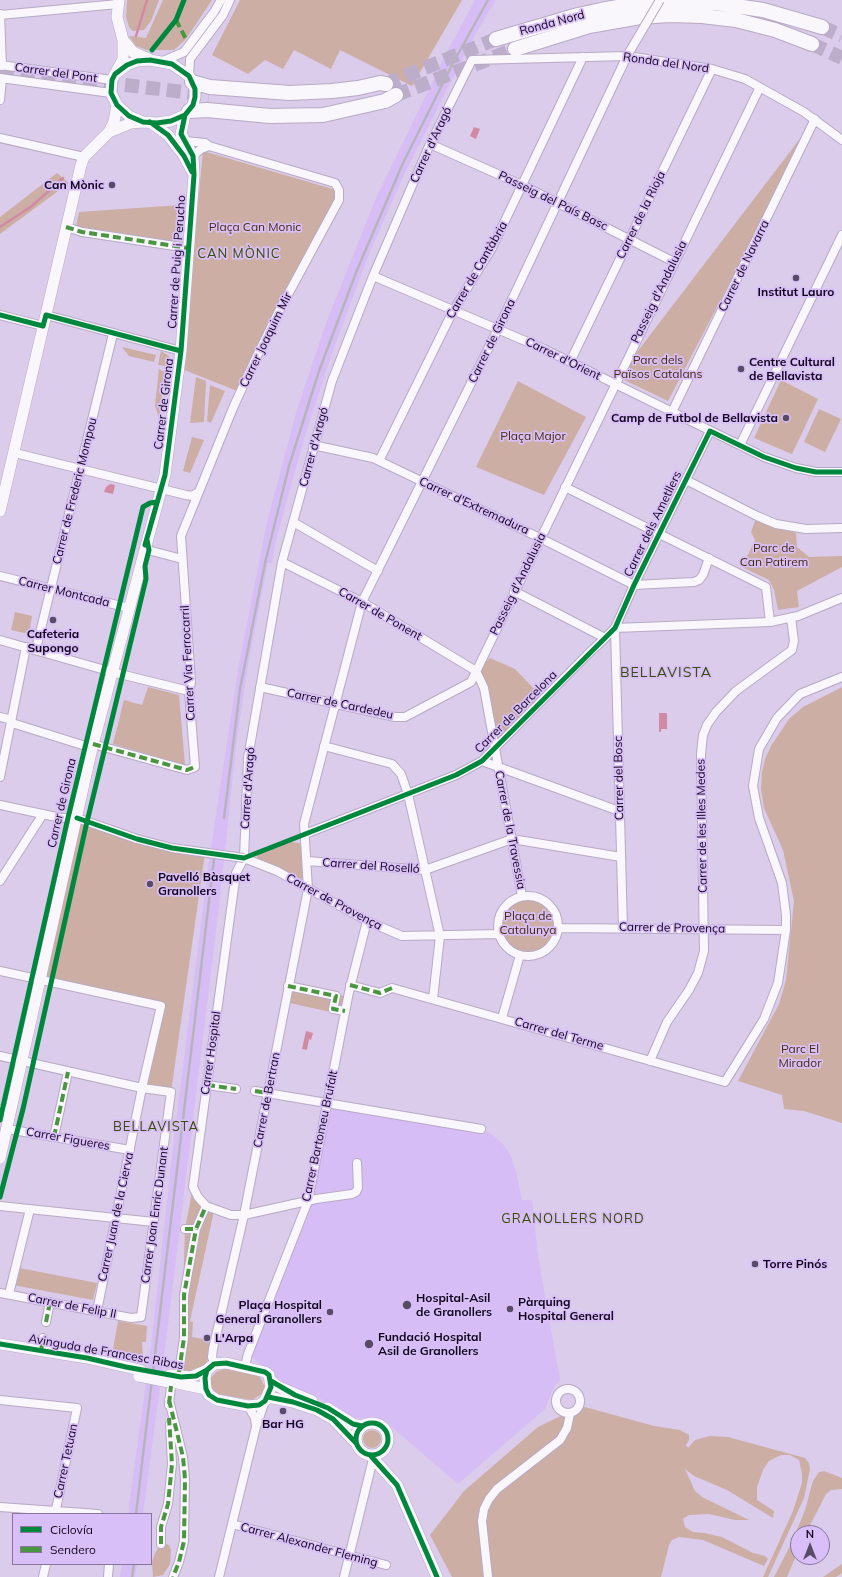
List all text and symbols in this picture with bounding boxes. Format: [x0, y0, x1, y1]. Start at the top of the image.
street label: Ronda Nord [518, 7, 586, 39]
street label: Ronda del Nord [622, 50, 710, 76]
street label: Carrer del Pont [14, 60, 98, 86]
street label: Carrer d'Aragó [407, 105, 455, 185]
street label: Passeig del País Basc [496, 168, 610, 234]
street label: Carrer de la Rioja [613, 169, 669, 261]
place label: Can Mònic [44, 178, 104, 192]
marker: Can Mònic [107, 180, 117, 190]
street label: Carrer de Puig i Perucho [165, 195, 189, 329]
street label: Carrer de Navarra [716, 218, 772, 314]
street label: Carrer de Cantàbria [443, 219, 511, 321]
park label: Plaça Can Monic [209, 220, 301, 234]
street label: Passeig d'Andalusia [628, 238, 690, 346]
district label: CAN MÒNIC [197, 246, 281, 262]
marker: Institut Lauro [791, 273, 801, 283]
place label: Institut Lauro [758, 285, 834, 299]
street label: Carrer Joaquim Mir [237, 290, 295, 390]
street label: Carrer de Girona [465, 297, 519, 385]
street label: Carrer d'Orient [523, 335, 603, 383]
park label: Parc dels Països Catalans [613, 353, 703, 381]
place label: Centre Cultural de Bellavista [749, 355, 835, 383]
street label: Carrer de Girona [151, 358, 177, 450]
marker: Centre Cultural de Bellavista [736, 364, 746, 374]
street label: Carrer d'Aragó [296, 405, 332, 489]
place label: Camp de Futbol de Bellavista [611, 411, 778, 425]
marker: Camp de Futbol de Bellavista [781, 413, 791, 423]
street label: Carrer de Frederic Mompou [50, 416, 100, 566]
park label: Plaça Major [500, 429, 566, 443]
street label: Carrer dels Ametllers [621, 469, 685, 579]
street label: Carrer d'Extremadura [417, 474, 531, 538]
street label: Passeig d'Andalusia [487, 530, 549, 638]
park label: Parc de Can Patirem [740, 541, 808, 569]
street label: Carrer Montcada [17, 574, 111, 610]
street label: Carrer de Ponent [336, 584, 424, 644]
street label: Carrer Via Ferrocarril [178, 605, 198, 721]
marker: Cafeteria Supongo [48, 615, 58, 625]
place label: Cafeteria Supongo [27, 627, 79, 655]
district label: BELLAVISTA [620, 665, 712, 681]
street label: Carrer de Barcelona [472, 668, 560, 756]
street label: Carrer de Cardedeu [285, 686, 395, 722]
street label: Carrer del Bosc [611, 736, 627, 820]
street label: Carrer d'Aragó [238, 747, 258, 829]
street label: Carrer de Girona [45, 757, 79, 849]
street label: Carrer de les Illes Medes [694, 759, 710, 893]
street label: Carrer de la Travessia [491, 770, 529, 890]
street label: Carrer del Roselló [322, 855, 420, 877]
place label: Pavelló Bàsquet Granollers [158, 870, 250, 898]
street label: Carrer de Provença [284, 871, 384, 933]
marker: Pavelló Bàsquet Granollers [145, 879, 155, 889]
park label: Plaça de Catalunya [500, 909, 556, 937]
street label: Carrer de Provença [619, 920, 725, 936]
street label: Carrer Hospital [198, 1010, 224, 1096]
street label: Carrer del Terme [513, 1014, 605, 1054]
park label: Parc El Mirador [778, 1042, 822, 1070]
street label: Carrer de Bertran [251, 1051, 283, 1149]
street label: Carrer Bartomeu Brufalt [299, 1069, 341, 1203]
district label: BELLAVISTA [113, 1119, 199, 1135]
street label: Carrer Figueres [25, 1125, 111, 1153]
street label: Carrer Joan Enric Dunant [138, 1146, 172, 1284]
street label: Carrer Juan de la Cierva [95, 1151, 137, 1283]
district label: GRANOLLERS NORD [501, 1211, 645, 1227]
place label: Torre Pinós [763, 1257, 827, 1271]
marker: Torre Pinós [750, 1259, 760, 1269]
street label: Carrer de Felip II [26, 1290, 118, 1322]
place label: Hospital-Asil de Granollers [416, 1291, 492, 1319]
place label: Pàrquing Hospital General [518, 1295, 614, 1323]
place label: Plaça Hospital General Granollers [215, 1298, 322, 1326]
marker: Hospital-Asil de Granollers [401, 1299, 413, 1311]
marker: Pàrquing Hospital General [505, 1304, 515, 1314]
marker: Plaça Hospital General Granollers [325, 1307, 335, 1317]
place label: Fundació Hospital Asil de Granollers [378, 1330, 482, 1358]
street label: Avinguda de Francesc Ribas [27, 1331, 185, 1373]
place label: L'Arpa [215, 1331, 253, 1345]
marker: L'Arpa [202, 1333, 212, 1343]
marker: Fundació Hospital Asil de Granollers [363, 1338, 375, 1350]
marker: Bar HG [278, 1406, 288, 1416]
place label: Bar HG [262, 1417, 304, 1431]
street label: Carrer Tetuan [51, 1422, 81, 1500]
legend [12, 1513, 152, 1565]
street label: Carrer Alexander Fleming [239, 1520, 379, 1570]
text: Ciclovía [50, 1522, 93, 1537]
north arrow [790, 1525, 830, 1565]
text: N [806, 1527, 814, 1541]
text: Sendero [50, 1542, 96, 1557]

